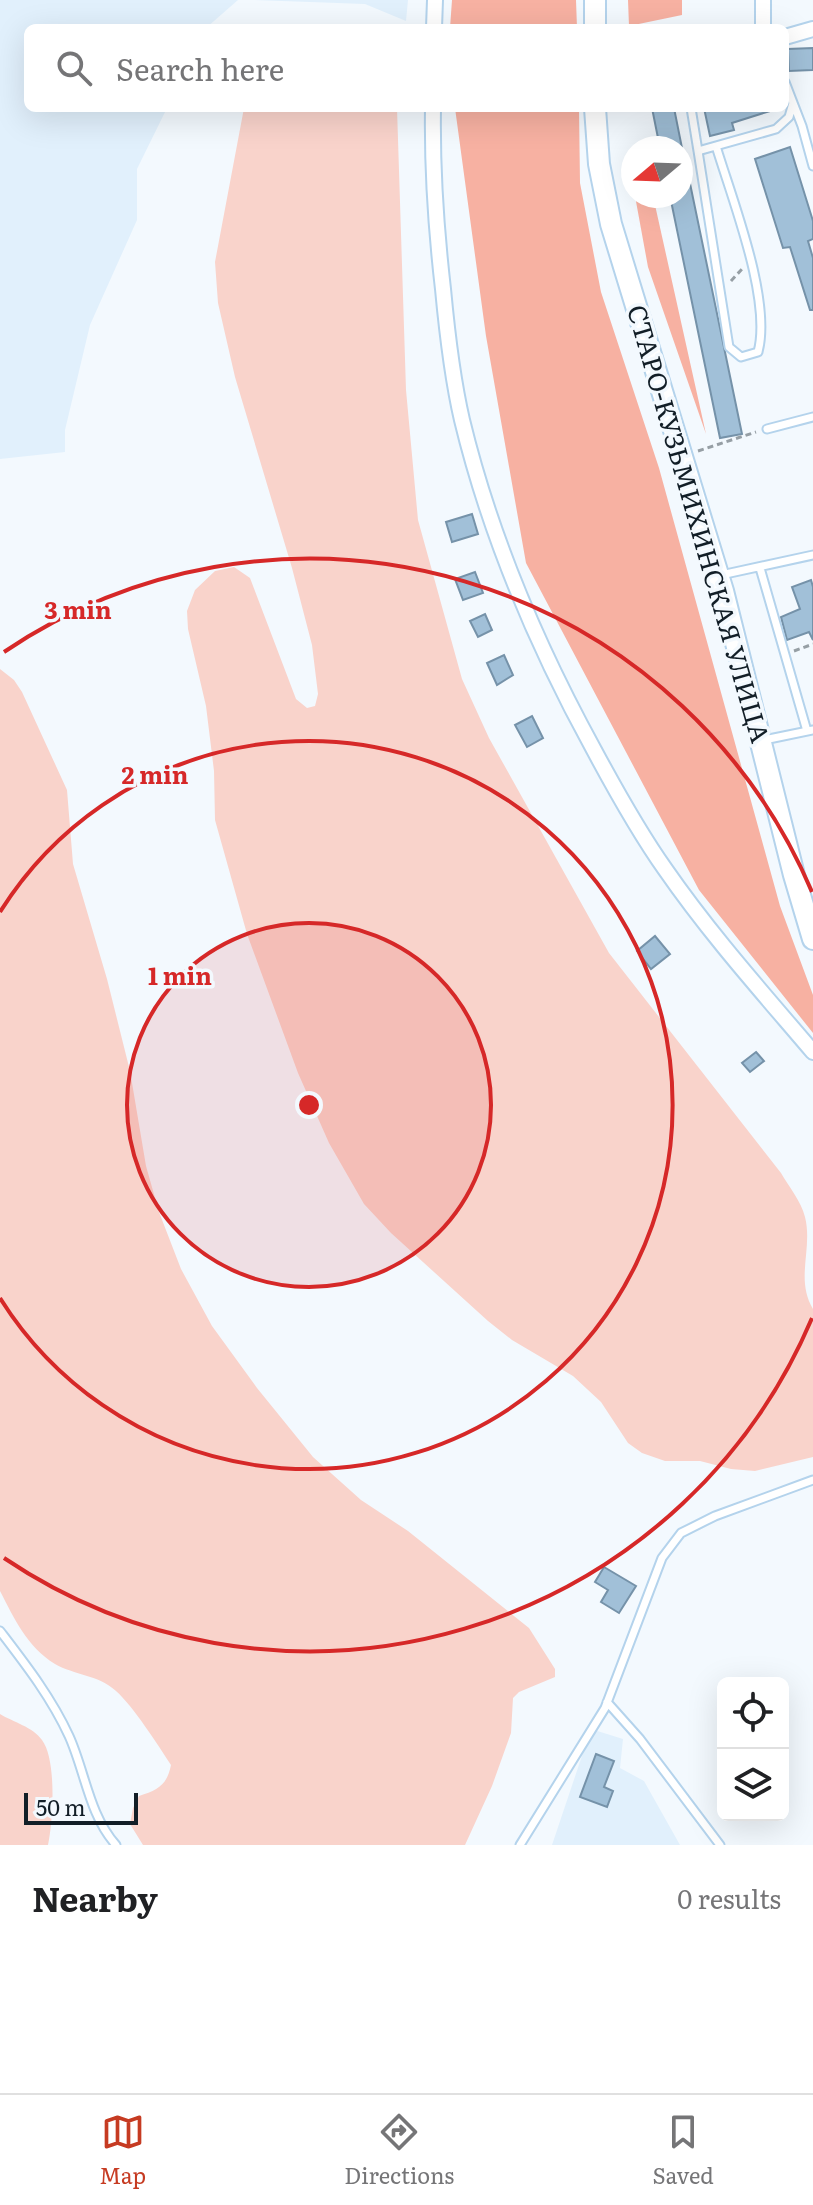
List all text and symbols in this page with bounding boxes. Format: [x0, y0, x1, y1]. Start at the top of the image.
search box [24, 24, 789, 112]
icon: search [52, 46, 96, 90]
text: Search here [116, 46, 284, 90]
north arrow [621, 136, 693, 208]
street label: СТАРО-КУЗЬМИХИНСКАЯ УЛИЦА [619, 300, 782, 747]
text: 3 min [44, 591, 112, 626]
text: 2 min [121, 756, 189, 791]
text: 1 min [148, 957, 212, 992]
centre of rings [295, 1091, 323, 1119]
map controls [717, 1677, 789, 1821]
button: locate [717, 1677, 789, 1749]
button: layers [717, 1749, 789, 1821]
scale bar [24, 1789, 138, 1825]
text: 50 m [36, 1790, 86, 1823]
text: Nearby [32, 1872, 158, 1922]
text: 0 results [677, 1878, 781, 1917]
tab: Map [99, 2110, 146, 2191]
tab: Directions [344, 2110, 454, 2191]
tab: Saved [653, 2110, 714, 2191]

